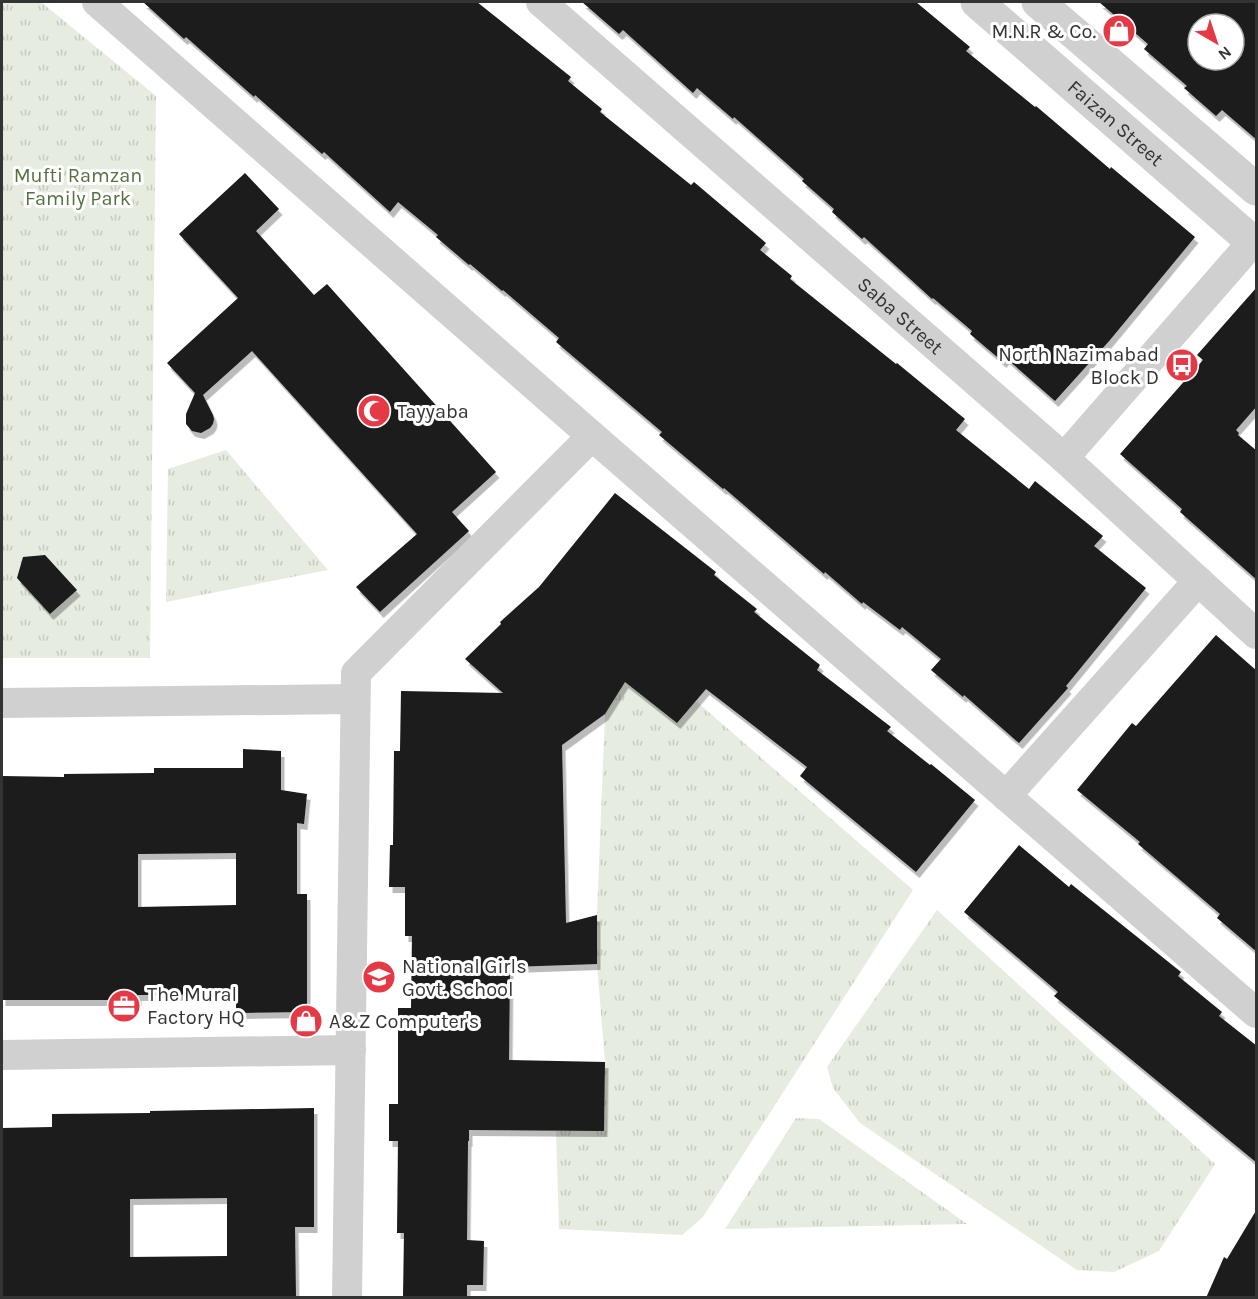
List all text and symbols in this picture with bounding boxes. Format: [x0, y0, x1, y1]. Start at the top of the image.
north arrow [1186, 12, 1246, 72]
shop icon: M.N.R & Co. [1101, 13, 1137, 49]
place label: M.N.R & Co. [991, 20, 1096, 43]
text: N [1215, 42, 1236, 64]
street label: Faizan Street [1063, 75, 1168, 171]
park label: Mufti Ramzan Family Park [14, 164, 142, 210]
street label: Saba Street [853, 272, 948, 360]
place label: North Nazimabad Block D [998, 343, 1159, 389]
bus stop icon: North Nazimabad Block D [1164, 347, 1200, 383]
mosque icon: Tayyaba [356, 393, 392, 429]
place label: Tayyaba [397, 400, 469, 423]
place label: National Girls Govt. School [402, 955, 527, 1001]
school or university icon: National Girls Govt. School [361, 959, 397, 995]
place label: The Mural Factory HQ [147, 983, 244, 1029]
office icon: The Mural Factory HQ [106, 988, 142, 1024]
shop icon: A&Z Computer's [288, 1003, 324, 1039]
place label: A&Z Computer's [329, 1010, 479, 1033]

